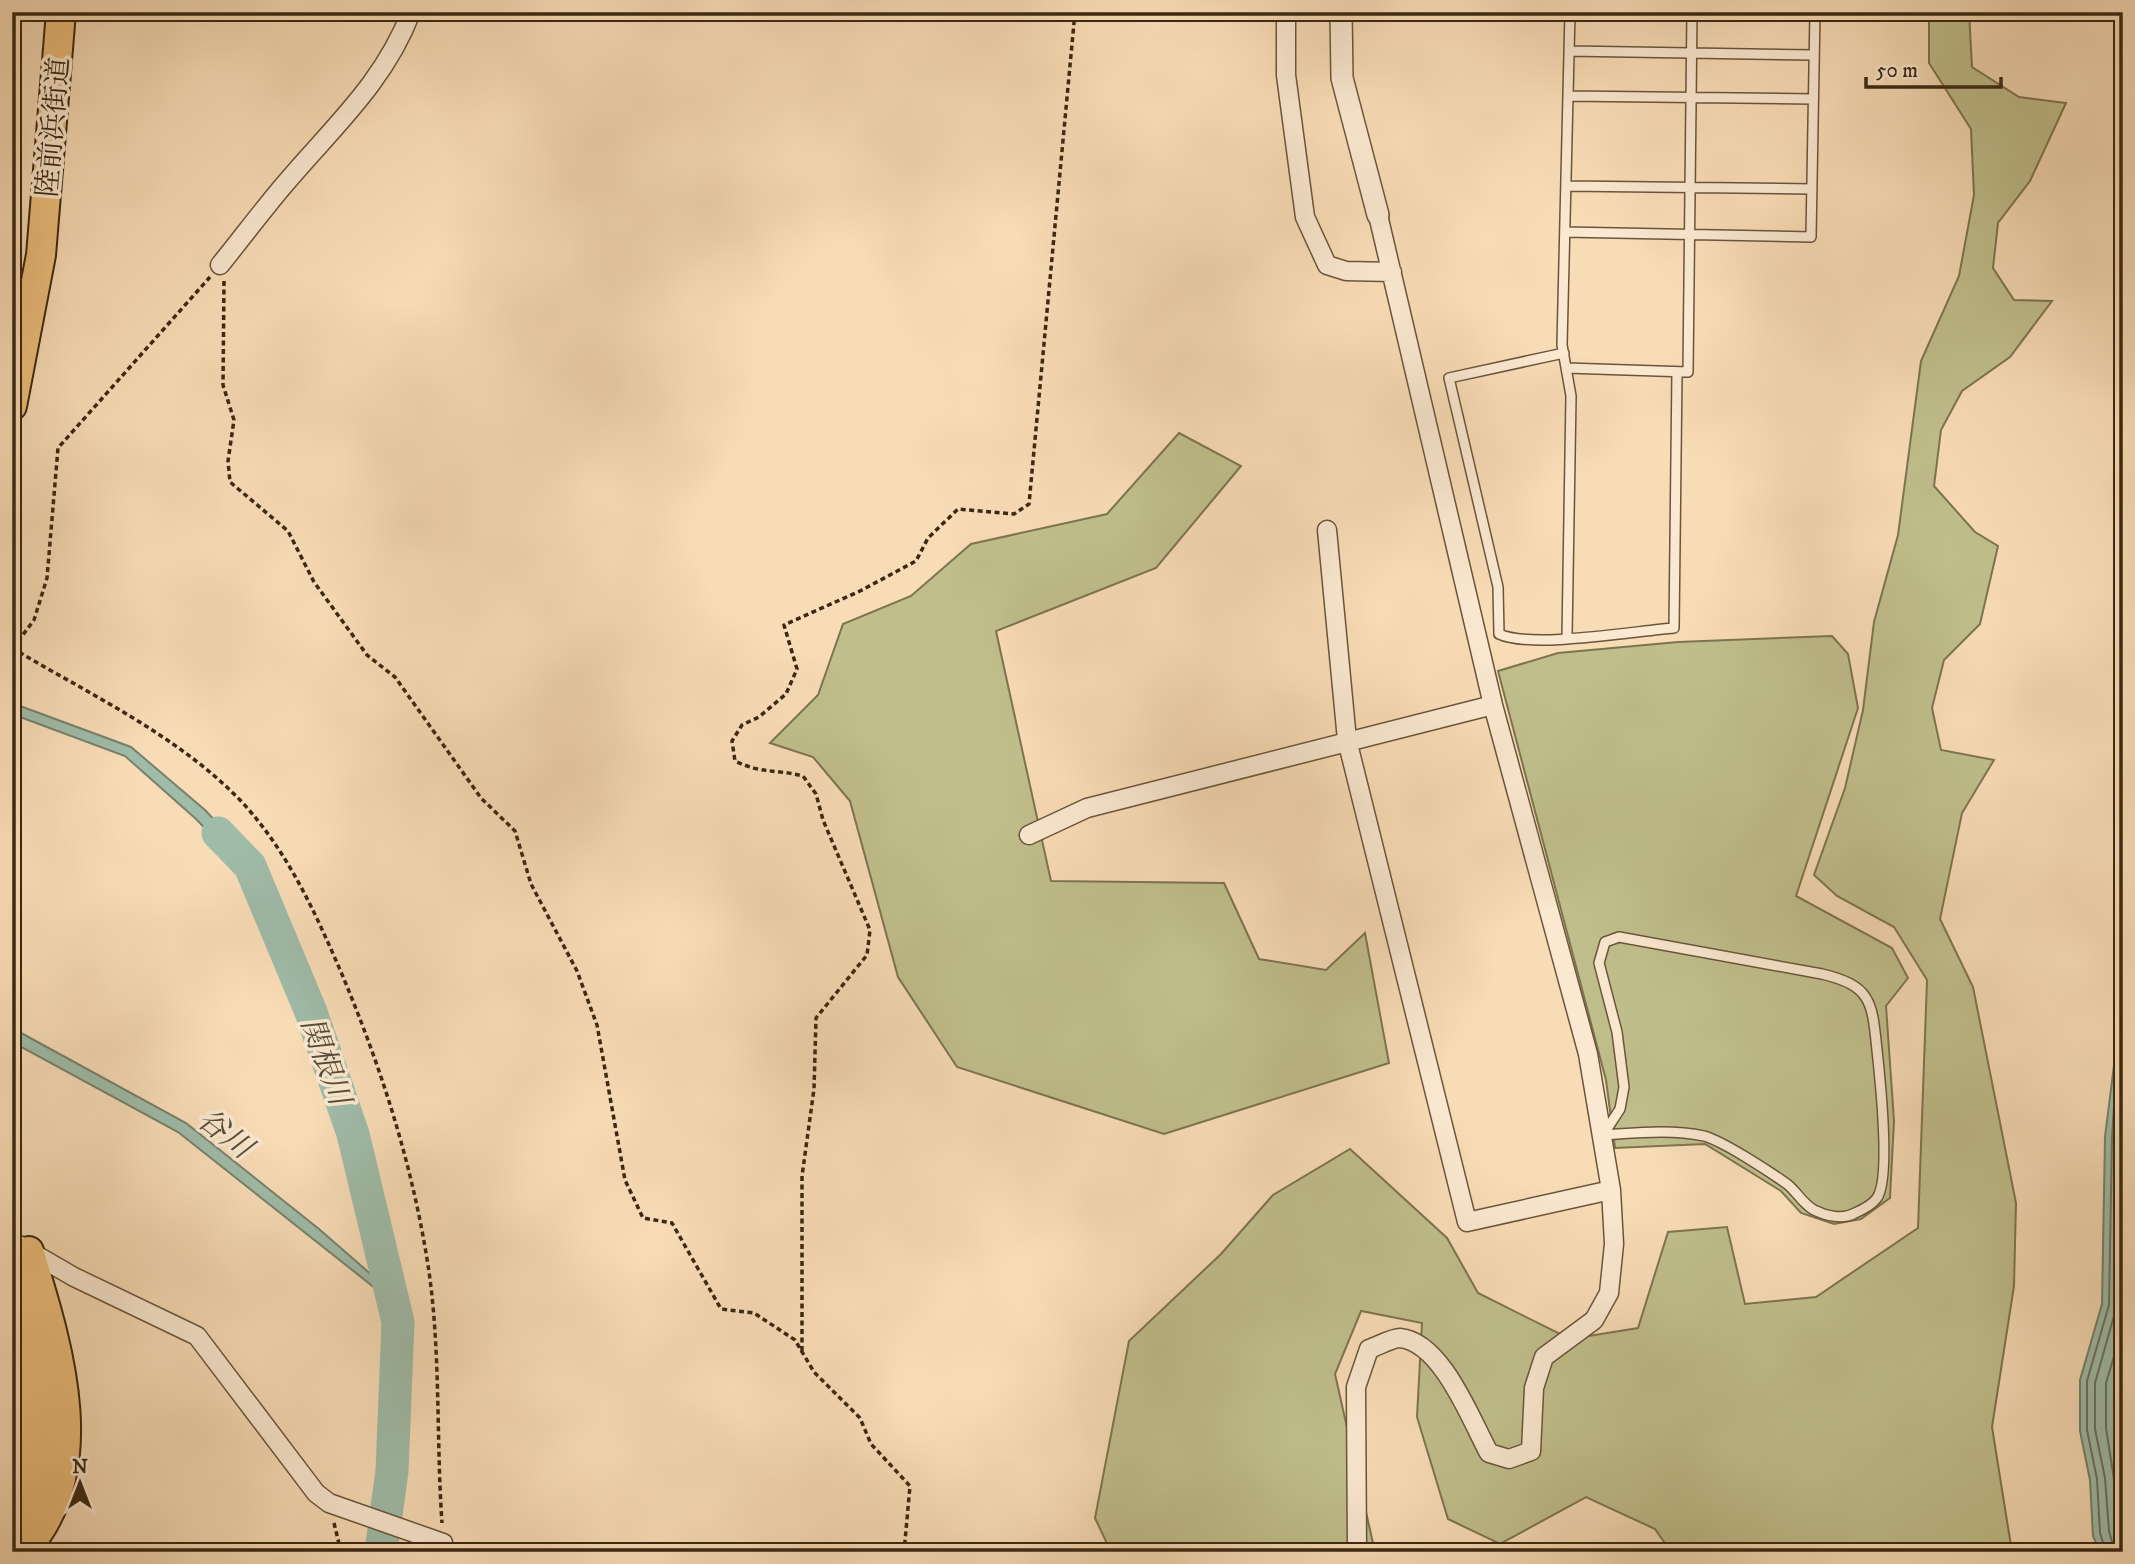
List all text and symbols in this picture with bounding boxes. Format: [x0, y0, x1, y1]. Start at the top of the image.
scale bar [1866, 46, 2000, 90]
street label: 陸前浜街道 [30, 56, 77, 198]
text: 50 m [1876, 58, 1918, 84]
water label: 関根川 [292, 1013, 358, 1113]
water label: 谷川 [189, 1101, 261, 1169]
north arrow [46, 1448, 116, 1518]
text: N [72, 1456, 88, 1479]

